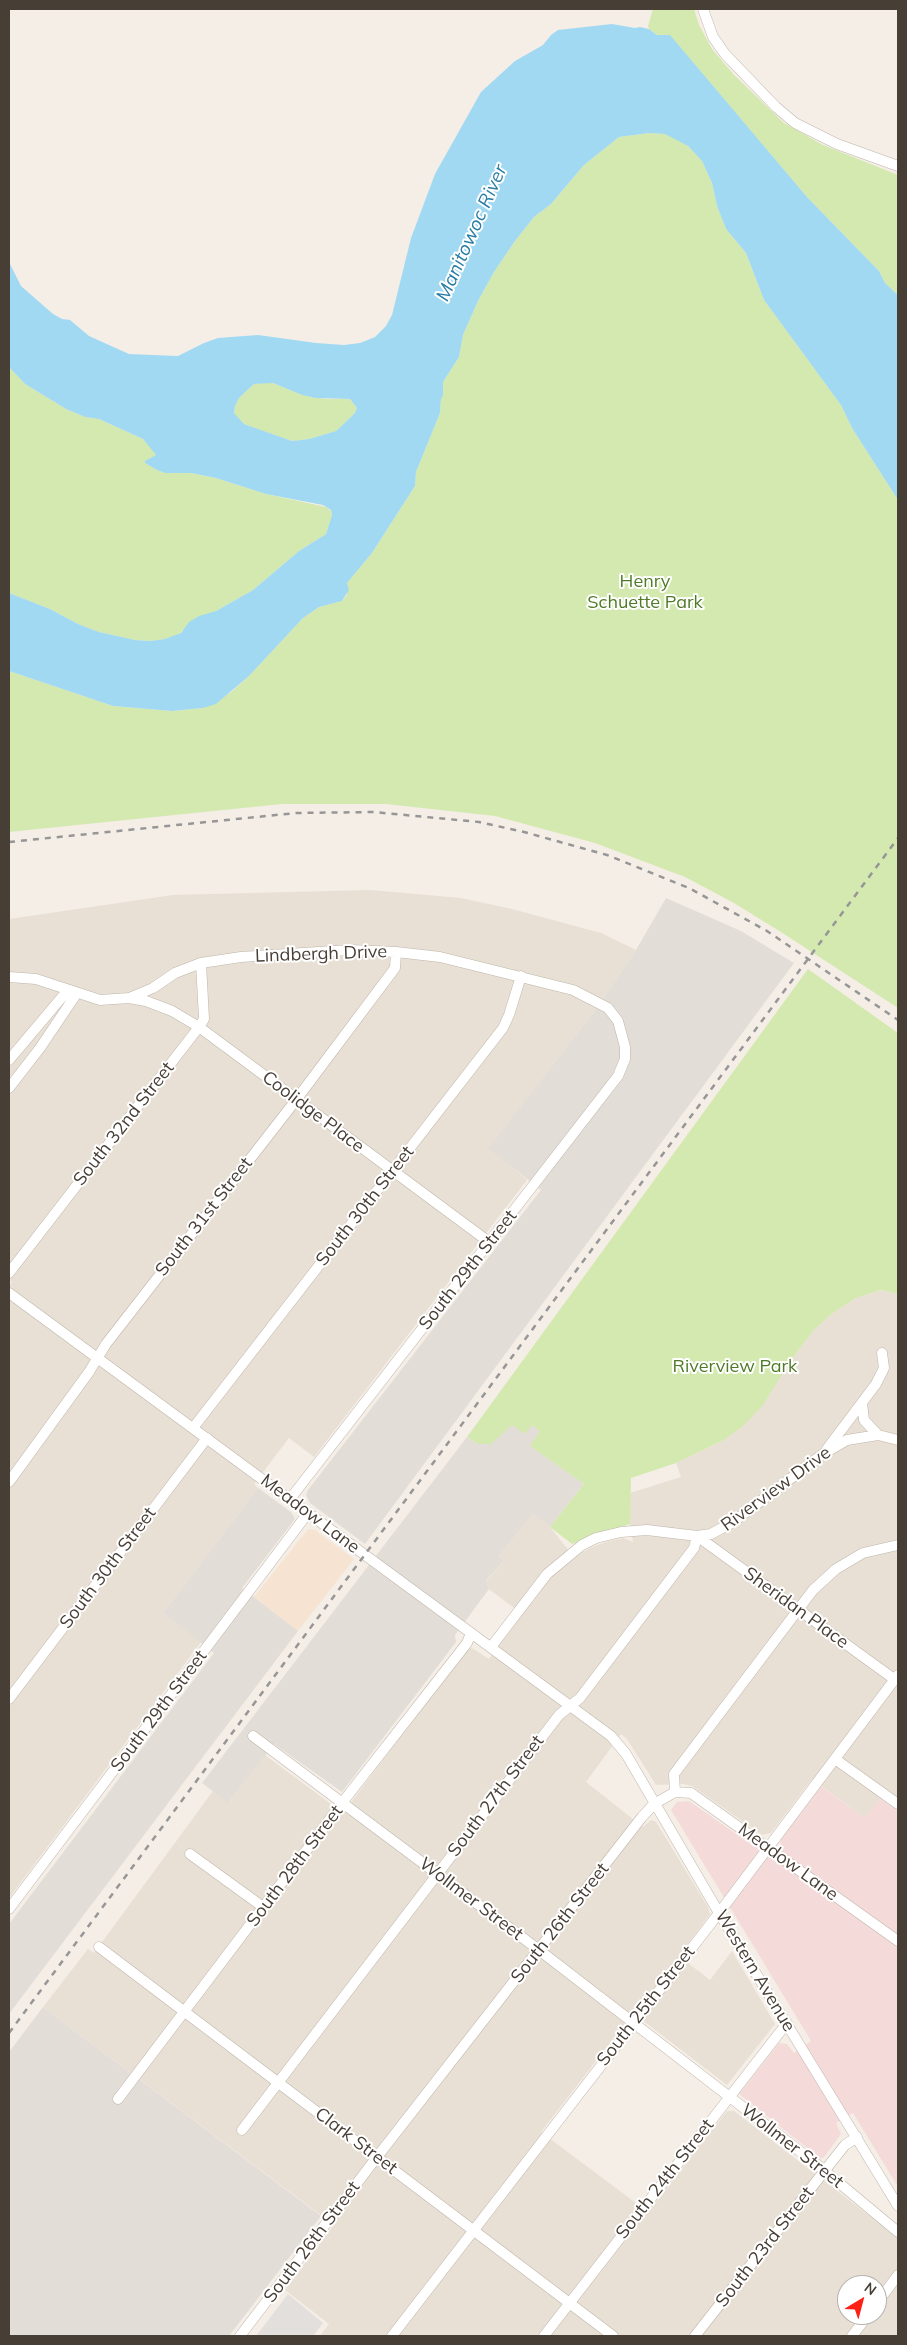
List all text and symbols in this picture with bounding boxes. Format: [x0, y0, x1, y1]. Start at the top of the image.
water label: Manitowoc River [432, 161, 512, 305]
park label: Henry Schuette Park [587, 571, 703, 614]
street label: Lindbergh Drive [255, 941, 387, 967]
street label: South 32nd Street [69, 1058, 179, 1190]
street label: Coolidge Place [258, 1067, 368, 1157]
street label: South 30th Street [311, 1142, 419, 1270]
street label: South 31st Street [151, 1153, 257, 1281]
street label: South 29th Street [414, 1206, 522, 1334]
park label: Riverview Park [673, 1356, 797, 1378]
street label: Riverview Drive [717, 1442, 835, 1536]
street label: Meadow Lane [256, 1470, 364, 1558]
street label: South 30th Street [55, 1503, 161, 1633]
street label: Sheridan Place [739, 1563, 853, 1653]
street label: South 29th Street [106, 1646, 212, 1776]
street label: South 27th Street [443, 1731, 549, 1861]
street label: South 28th Street [242, 1801, 348, 1931]
street label: Meadow Lane [734, 1819, 842, 1905]
street label: Wollmer Street [415, 1853, 527, 1945]
street label: South 26th Street [506, 1859, 614, 1987]
street label: Western Avenue [710, 1906, 800, 2036]
street label: South 25th Street [592, 1942, 700, 2070]
street label: Wollmer Street [736, 2099, 848, 2193]
street label: Clark Street [310, 2103, 402, 2179]
street label: South 24th Street [611, 2115, 719, 2243]
street label: South 26th Street [259, 2177, 365, 2307]
street label: South 23rd Street [711, 2183, 819, 2311]
north arrow [837, 2275, 887, 2325]
text: N [861, 2278, 880, 2299]

